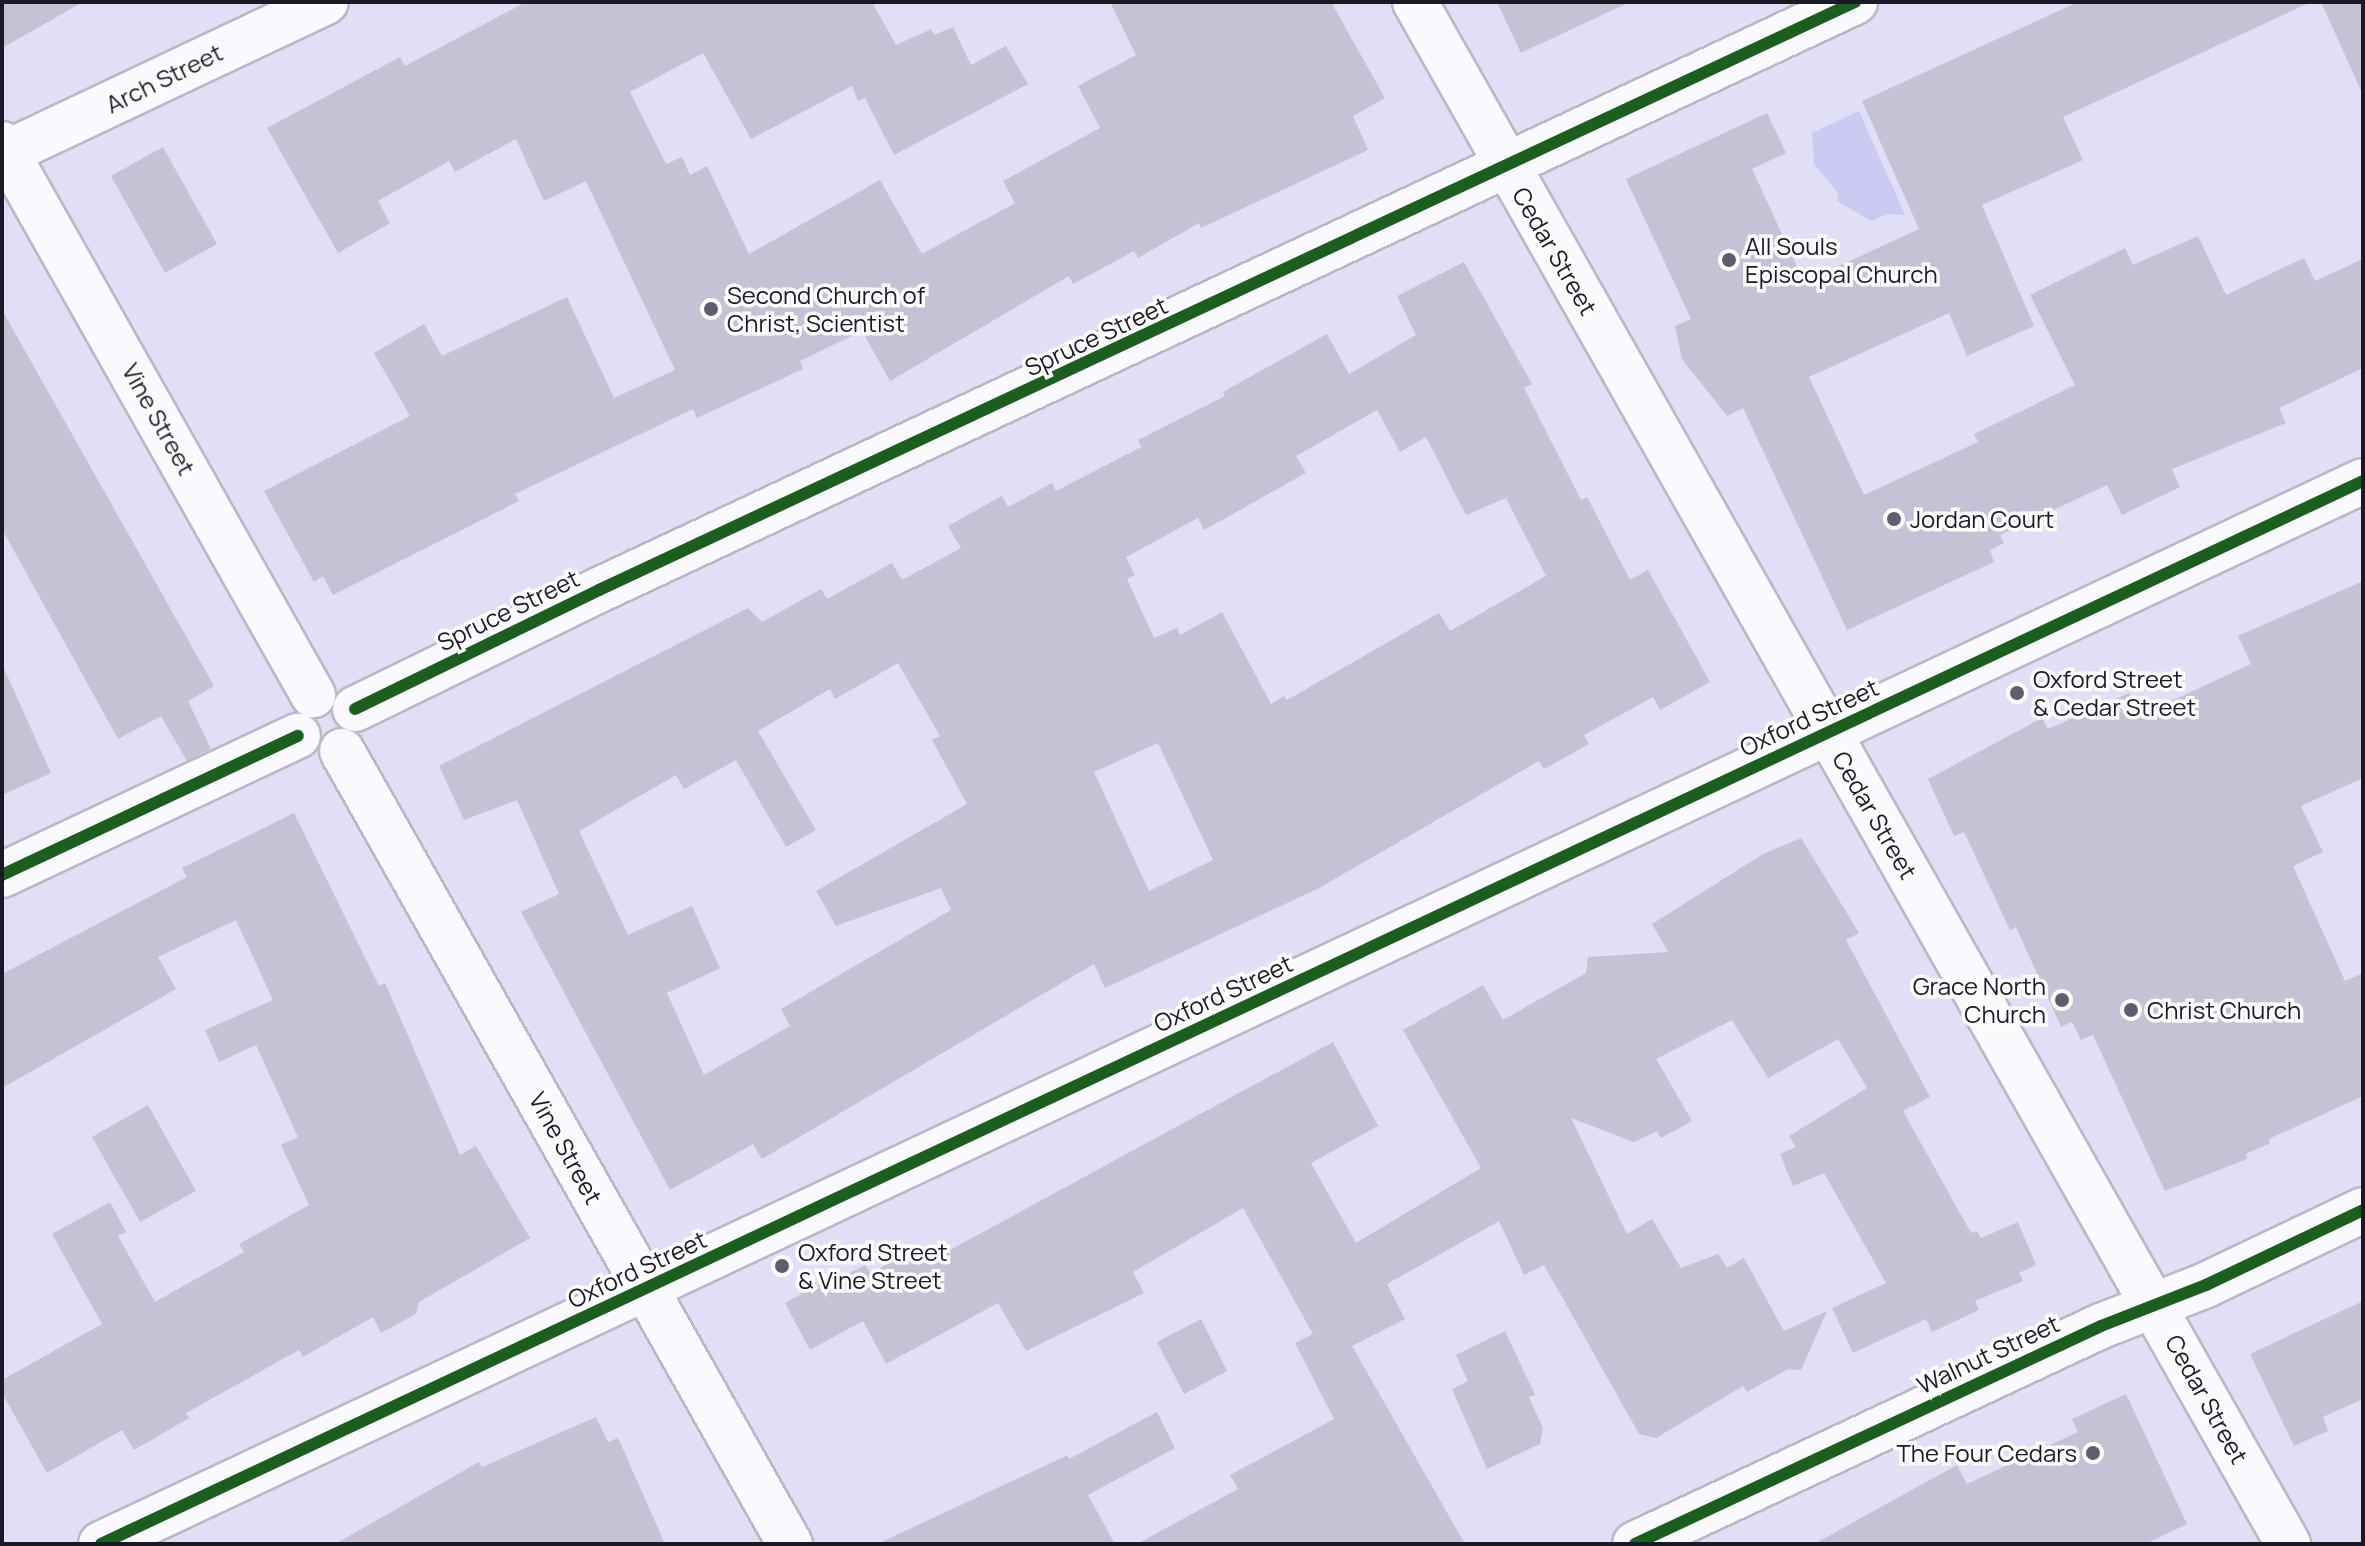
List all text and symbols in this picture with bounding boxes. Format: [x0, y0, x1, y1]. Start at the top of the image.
street label: Arch Street [101, 37, 227, 119]
street label: Cedar Street [1507, 182, 1603, 320]
place label: All Souls Episcopal Church [1745, 232, 1938, 288]
marker: All Souls Episcopal Church [1720, 251, 1738, 269]
place label: Second Church of Christ, Scientist [727, 281, 925, 337]
street label: Spruce Street [1020, 290, 1172, 382]
marker: Second Church of Christ, Scientist [702, 300, 720, 318]
street label: Vine Street [117, 358, 201, 480]
place label: Jordan Court [1910, 505, 2054, 533]
marker: Jordan Court [1885, 510, 1903, 528]
street label: Spruce Street [432, 563, 584, 657]
place label: Oxford Street & Cedar Street [2033, 665, 2196, 721]
street label: Oxford Street [1735, 672, 1883, 762]
marker: Oxford Street & Cedar Street [2008, 684, 2026, 702]
street label: Cedar Street [1827, 746, 1923, 884]
street label: Oxford Street [1149, 948, 1297, 1038]
place label: Grace North Church [1913, 972, 2046, 1028]
marker: Grace North Church [2053, 991, 2071, 1009]
place label: Christ Church [2147, 996, 2301, 1024]
marker: Christ Church [2122, 1001, 2140, 1019]
street label: Vine Street [524, 1087, 608, 1209]
street label: Oxford Street [563, 1224, 711, 1314]
place label: Oxford Street & Vine Street [798, 1238, 948, 1294]
marker: Oxford Street & Vine Street [773, 1257, 791, 1275]
street label: Walnut Street [1912, 1308, 2064, 1400]
street label: Cedar Street [2160, 1330, 2254, 1468]
place label: The Four Cedars [1896, 1439, 2077, 1467]
marker: The Four Cedars [2084, 1444, 2102, 1462]

